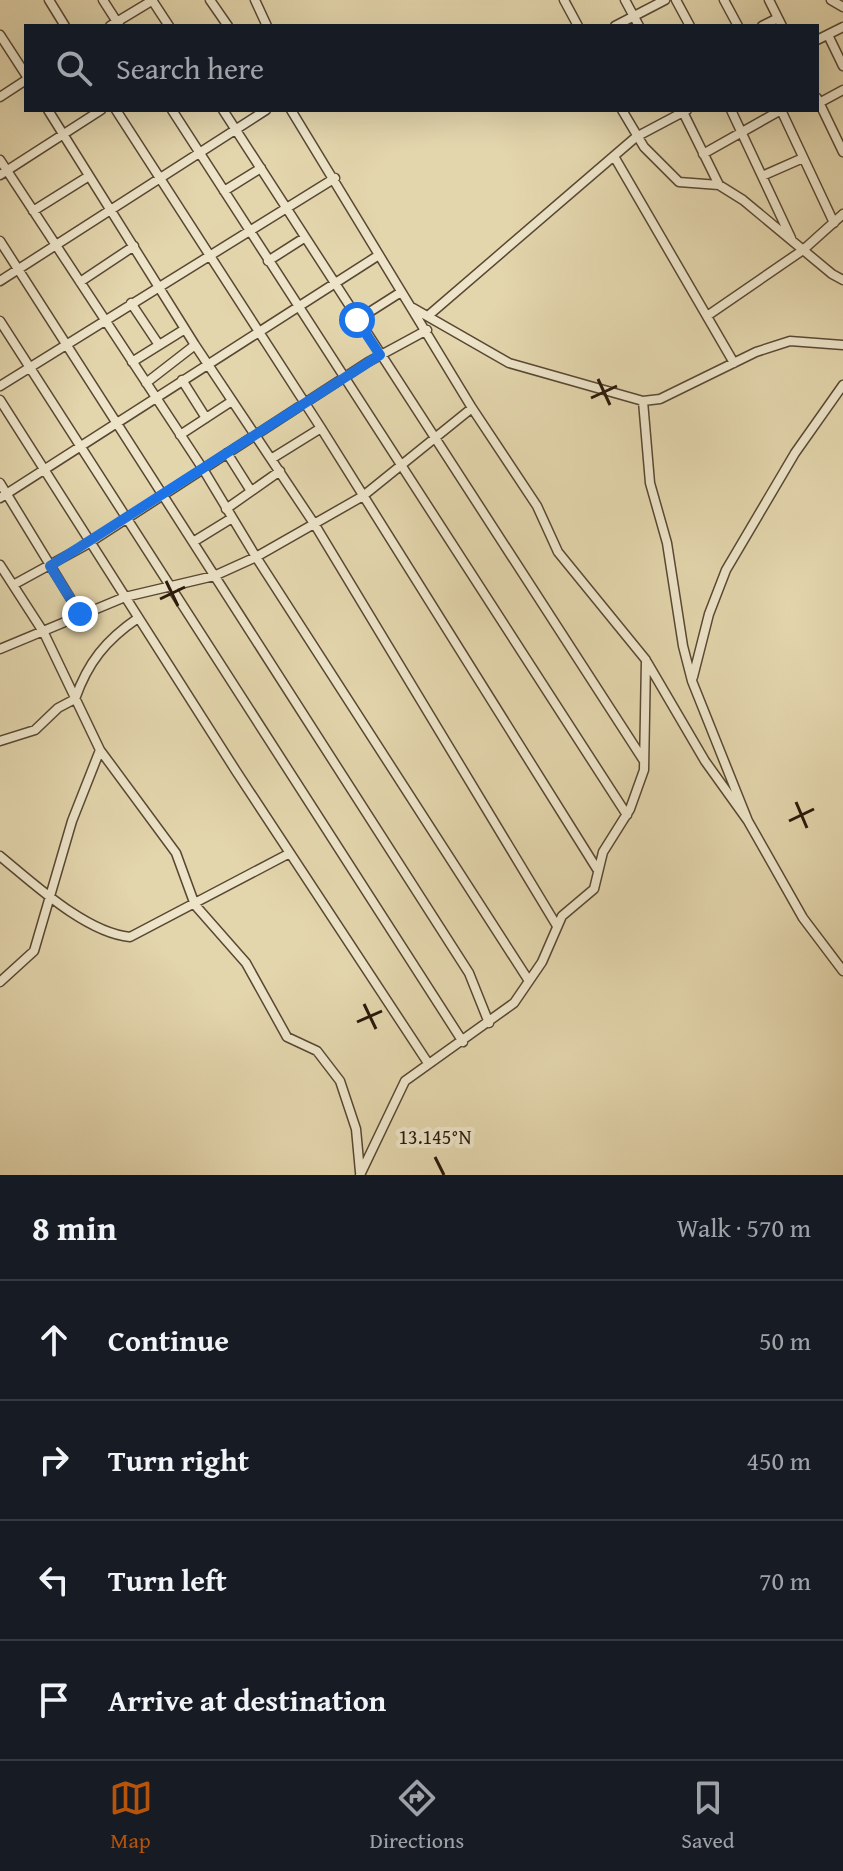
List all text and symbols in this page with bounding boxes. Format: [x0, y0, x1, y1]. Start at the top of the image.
search box [24, 24, 819, 112]
icon: search [52, 46, 96, 90]
text: Search here [116, 46, 264, 90]
route start [339, 302, 375, 338]
route end [62, 596, 98, 632]
text: 13.145°N [398, 1122, 472, 1151]
text: 8 min [32, 1203, 117, 1252]
text: Walk · 570 m [677, 1208, 811, 1247]
icon: ahead [32, 1318, 76, 1362]
text: Continue [108, 1318, 229, 1362]
text: 50 m [759, 1321, 811, 1360]
icon: right [32, 1438, 76, 1482]
text: Turn right [108, 1438, 249, 1482]
text: 450 m [746, 1441, 811, 1480]
icon: left [32, 1558, 76, 1602]
text: Turn left [108, 1558, 227, 1602]
text: 70 m [759, 1561, 811, 1600]
icon: arrive [32, 1678, 76, 1722]
text: Arrive at destination [108, 1678, 386, 1722]
tab: Map [109, 1776, 153, 1856]
tab: Directions [370, 1776, 464, 1856]
tab: Saved [681, 1776, 734, 1856]

